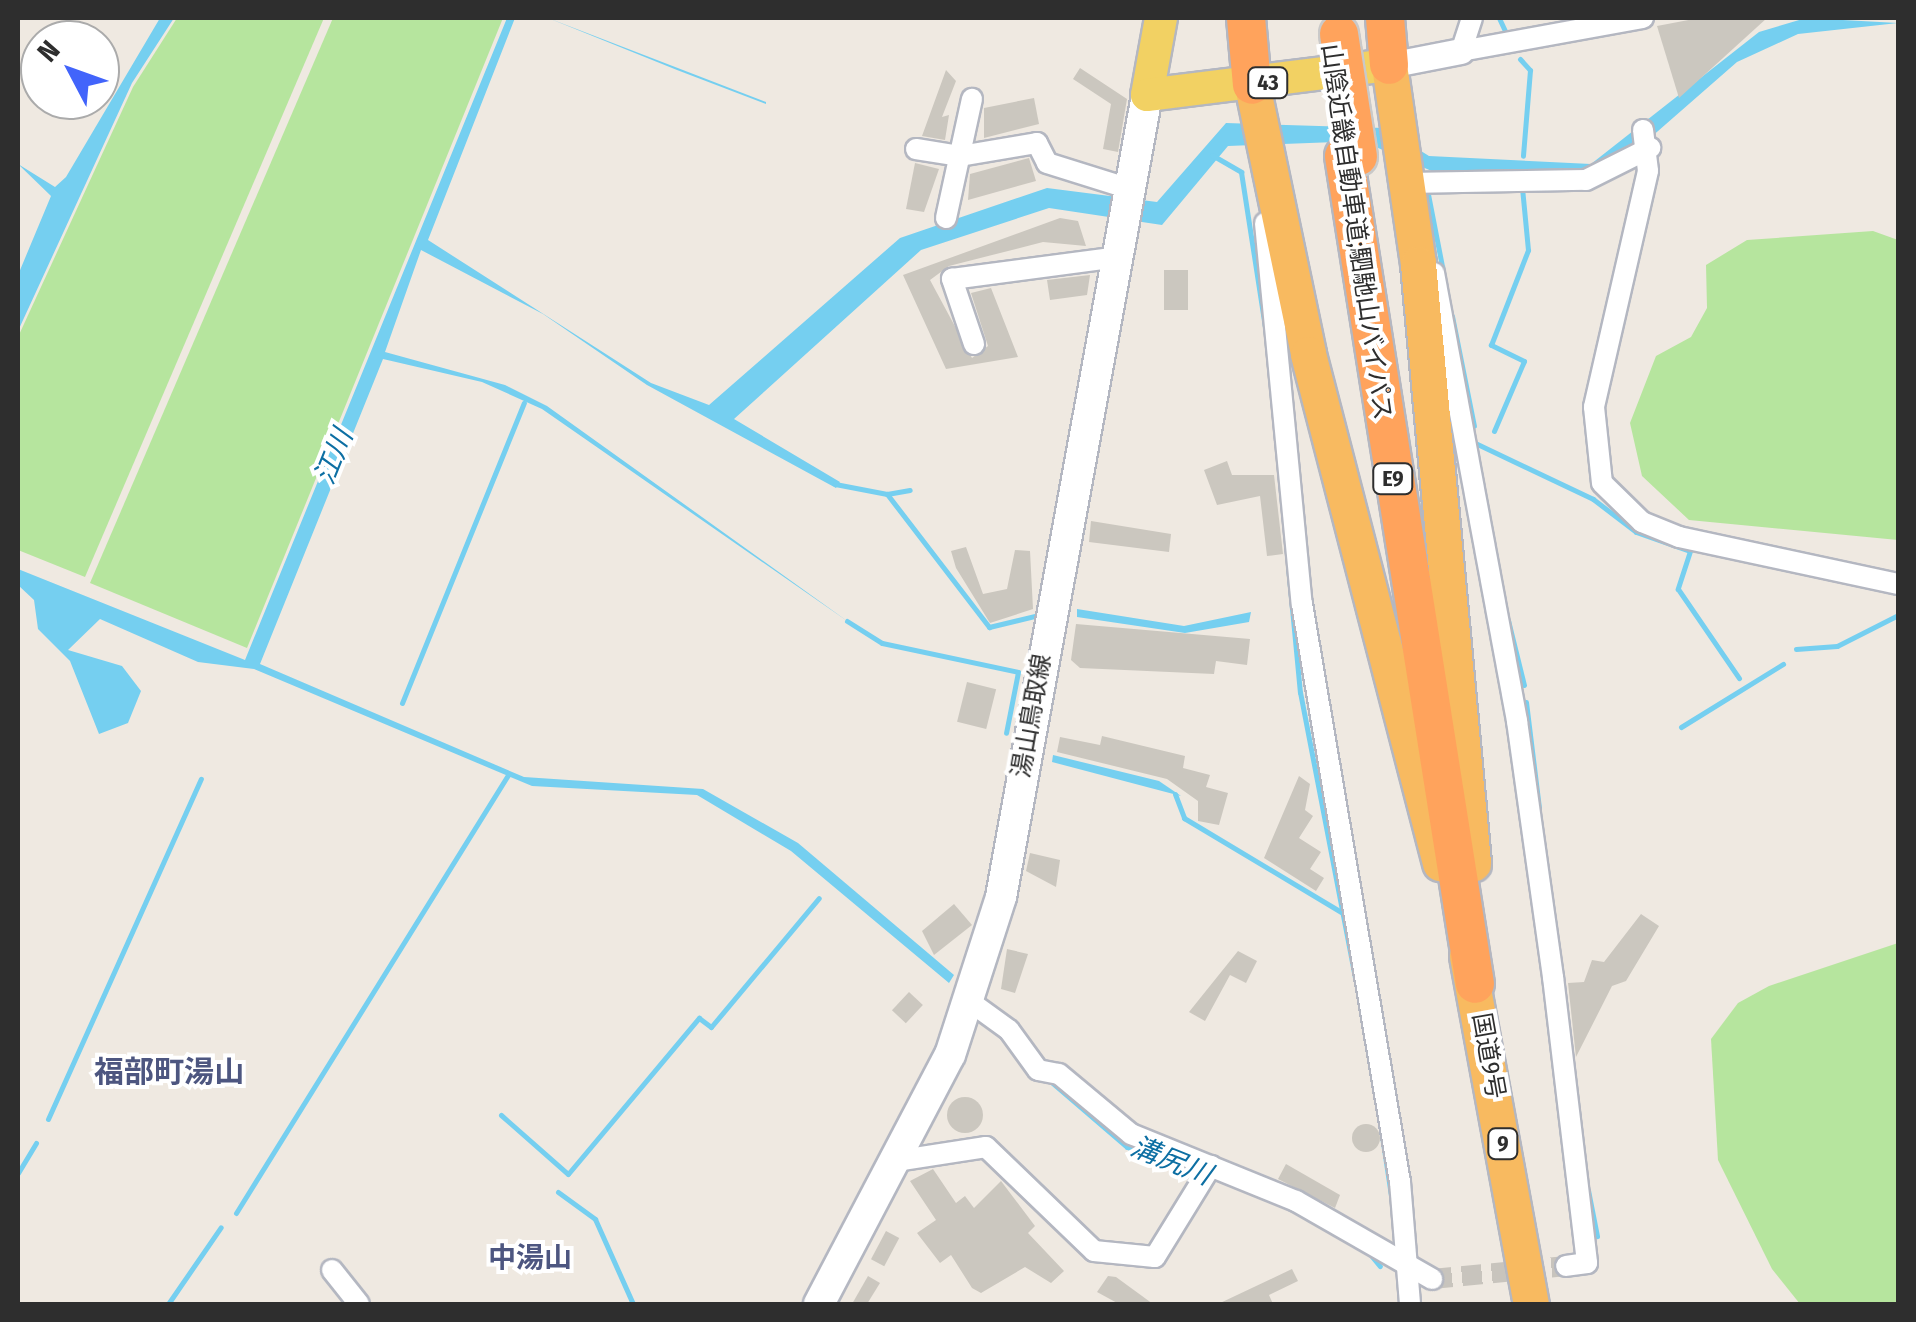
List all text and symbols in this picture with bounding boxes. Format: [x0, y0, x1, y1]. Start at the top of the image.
north arrow [20, 20, 120, 120]
text: N [31, 34, 66, 68]
street label: 山陰近畿自動車道;駟馳山バイパス [1315, 42, 1397, 422]
road number: 43 [1246, 66, 1290, 100]
water label: 江川 [308, 425, 360, 489]
road number: E9 [1370, 462, 1416, 496]
street label: 湯山鳥取線 [1006, 652, 1058, 780]
street label: 国道9号 [1466, 1010, 1510, 1102]
district label: 福部町湯山 [94, 1054, 244, 1090]
road number: 9 [1486, 1127, 1520, 1161]
water label: 溝尻川 [1126, 1130, 1216, 1192]
district label: 中湯山 [488, 1241, 572, 1275]

